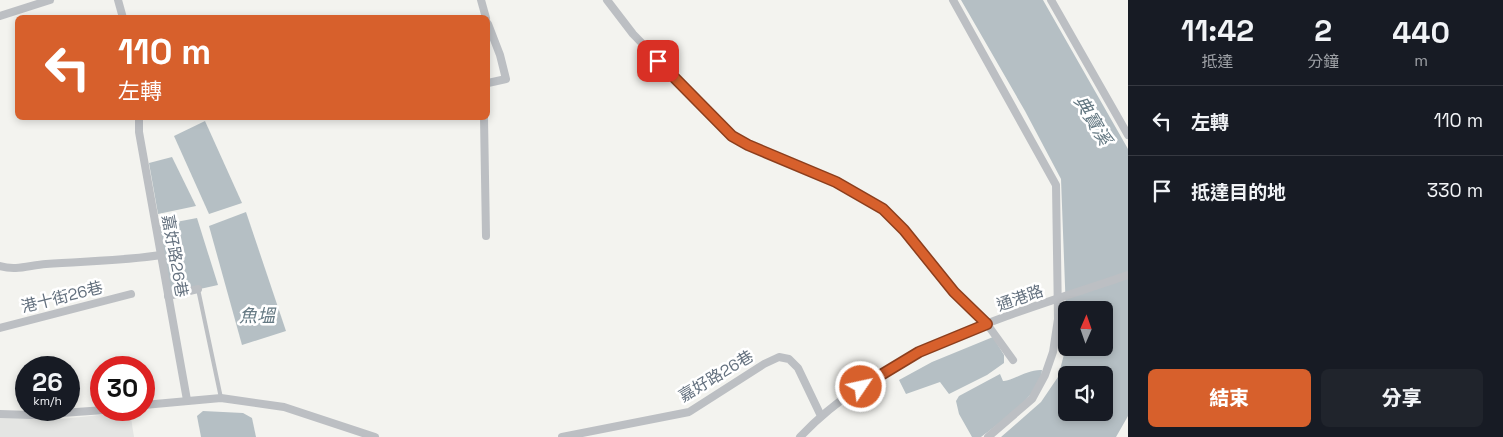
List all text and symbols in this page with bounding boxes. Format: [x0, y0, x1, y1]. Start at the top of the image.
text: 11:42 [1181, 11, 1254, 50]
text: 2 [1314, 11, 1332, 50]
text: 440 [1392, 13, 1450, 52]
text: 110 m [118, 30, 211, 74]
icon: left [35, 35, 100, 100]
pin [637, 40, 679, 82]
icon: arrive [644, 47, 672, 75]
text: m [1414, 50, 1428, 71]
text: 抵達 [1202, 51, 1234, 72]
text: 分鐘 [1307, 51, 1339, 72]
text: 左轉 [118, 77, 162, 105]
water label: 典寶溪 [1069, 91, 1118, 152]
icon: left [1148, 107, 1176, 135]
text: 110 m [1434, 108, 1483, 133]
text: 左轉 [1191, 110, 1229, 135]
icon: arrive [1148, 177, 1176, 205]
text: 330 m [1427, 178, 1483, 203]
text: 抵達目的地 [1191, 180, 1286, 205]
street label: 嘉好路26巷 [157, 213, 193, 299]
street label: 港十街26巷 [19, 277, 105, 317]
street label: 通港路 [994, 280, 1046, 316]
north arrow [1058, 301, 1112, 356]
map controls [1058, 301, 1113, 421]
water label: 魚塭 [239, 304, 277, 327]
street label: 嘉好路26巷 [675, 346, 757, 406]
speed limit sign: 30 [90, 356, 155, 421]
position arrow [834, 360, 886, 412]
text: 26 [32, 366, 63, 398]
button: sound [1058, 366, 1113, 421]
button: 結束 [1148, 369, 1311, 427]
button: 分享 [1321, 369, 1483, 427]
text: km/h [33, 393, 62, 409]

